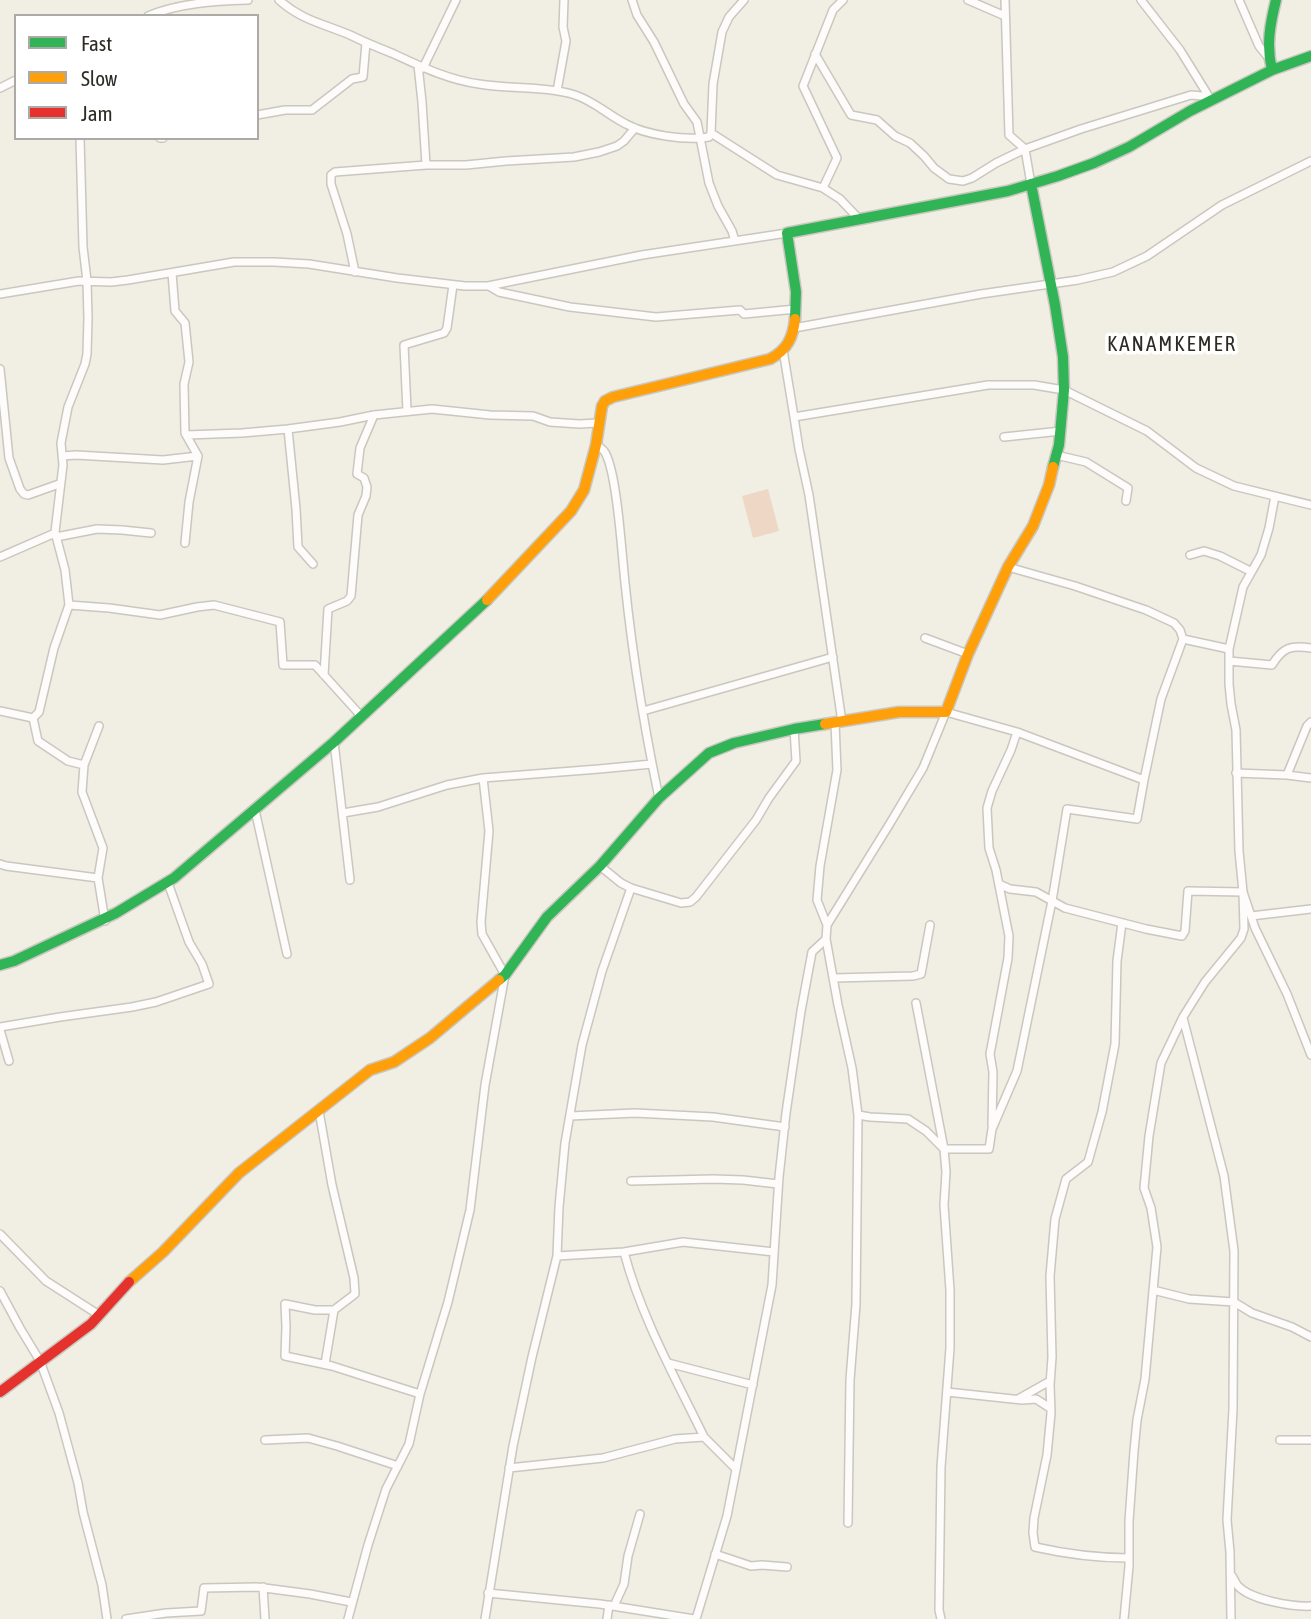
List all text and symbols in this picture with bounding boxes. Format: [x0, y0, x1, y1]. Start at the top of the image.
legend [14, 14, 259, 140]
text: Fast [81, 31, 112, 55]
text: Slow [81, 66, 117, 90]
text: Jam [81, 101, 113, 125]
district label: KANAMKEMER [1108, 331, 1236, 357]

